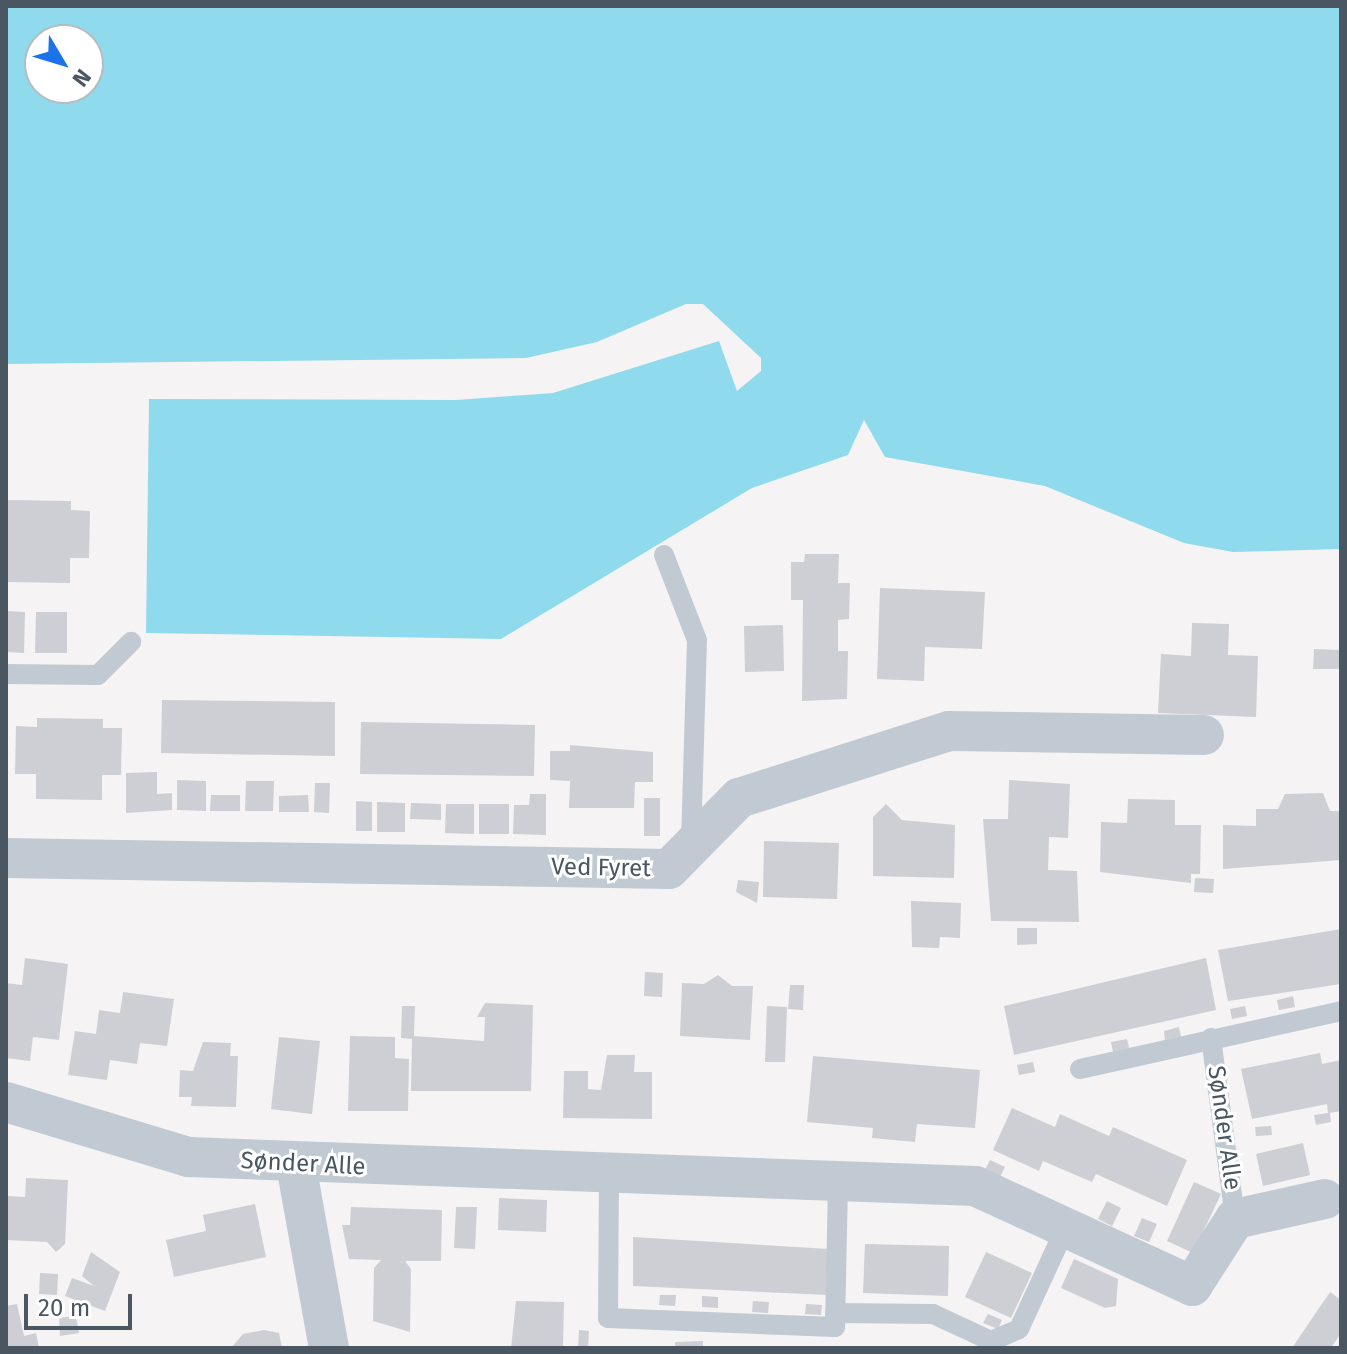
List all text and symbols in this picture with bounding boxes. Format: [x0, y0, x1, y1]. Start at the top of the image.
north arrow [24, 24, 104, 104]
text: N [67, 64, 97, 92]
street label: Ved Fyret [551, 853, 651, 883]
street label: Sønder Alle [1201, 1064, 1247, 1192]
street label: Sønder Alle [240, 1146, 366, 1182]
scale bar [28, 1278, 136, 1328]
text: 20 m [38, 1294, 90, 1322]

